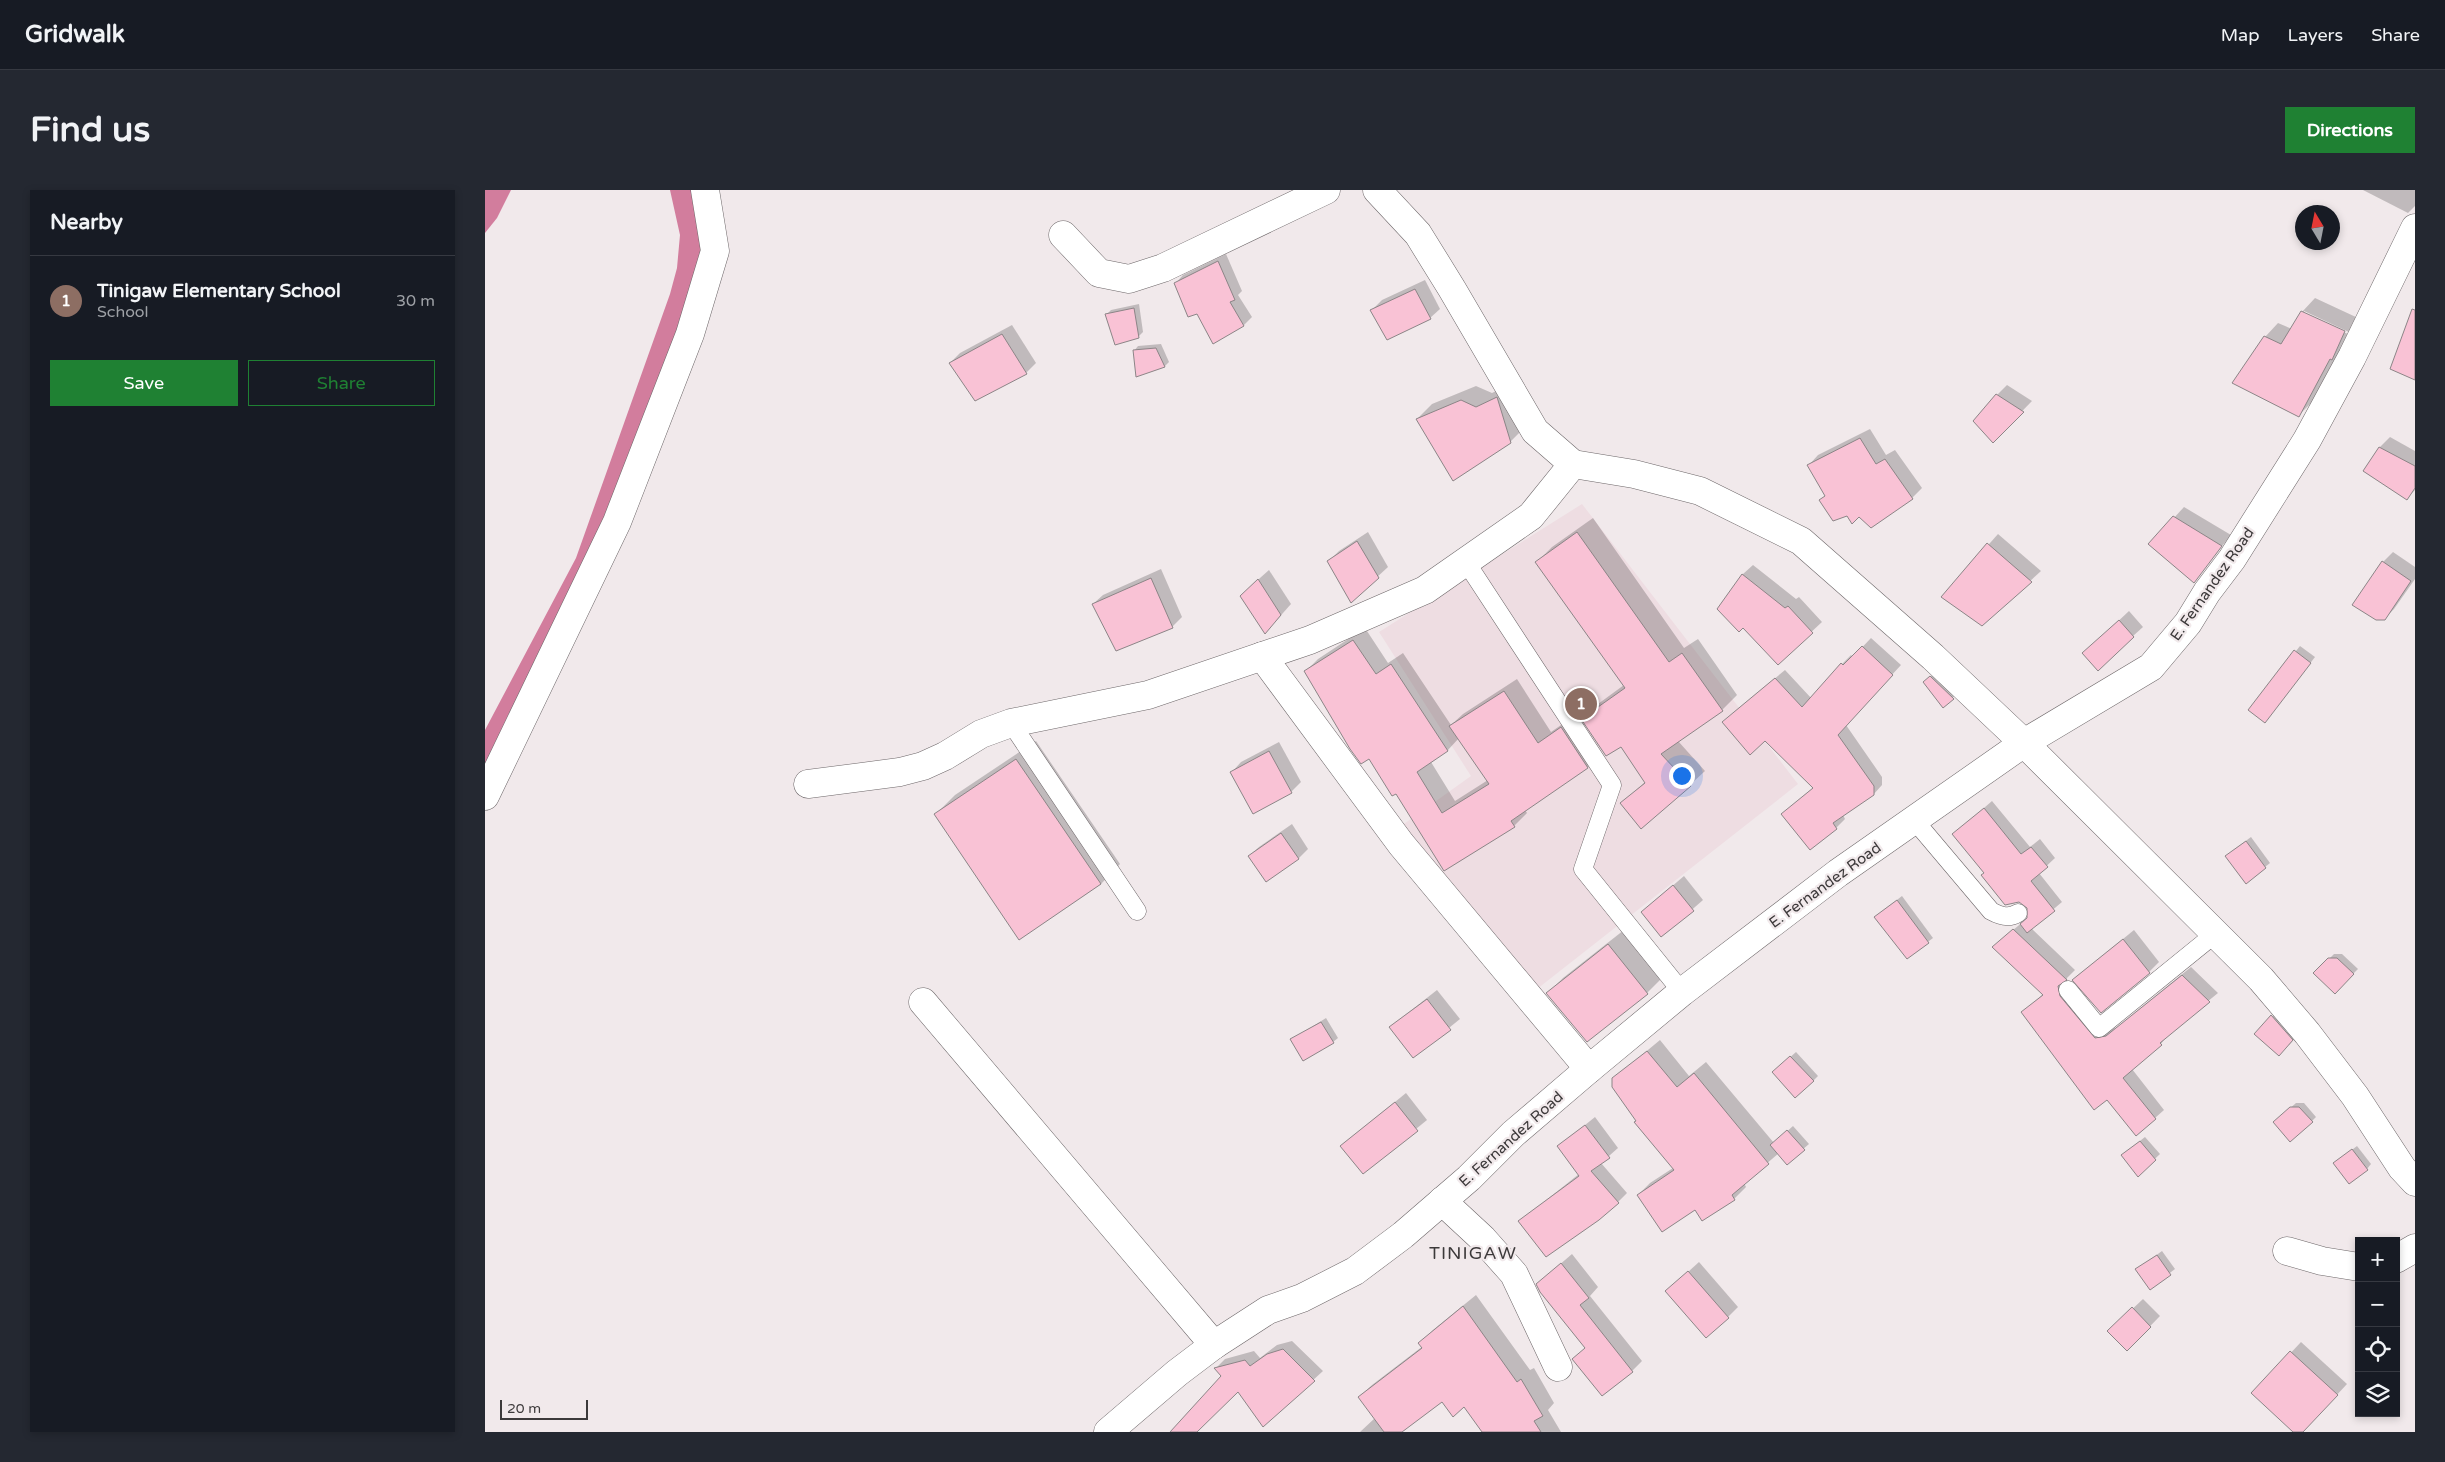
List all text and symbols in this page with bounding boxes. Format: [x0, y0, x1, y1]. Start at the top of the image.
text: Gridwalk [25, 20, 125, 49]
text: Map [2221, 24, 2260, 46]
text: Layers [2288, 24, 2343, 46]
text: Share [2371, 24, 2420, 46]
button: Directions [2285, 107, 2415, 153]
text: Find us [30, 109, 150, 151]
north arrow [2295, 205, 2340, 250]
text: Nearby [50, 210, 123, 235]
text: Tinigaw Elementary School [97, 280, 341, 302]
text: 1 [61, 291, 71, 311]
text: 30 m [396, 291, 435, 311]
text: School [97, 302, 149, 322]
button: Save [50, 360, 238, 406]
button: Share [248, 360, 435, 406]
street label: E. Fernandez Road [2166, 524, 2258, 644]
pin: 1 [1565, 685, 1597, 723]
your location [1669, 763, 1695, 789]
street label: E. Fernandez Road [1766, 838, 1884, 932]
street label: E. Fernandez Road [1455, 1088, 1567, 1190]
map controls [2355, 1237, 2400, 1417]
button: + [2355, 1237, 2400, 1282]
district label: TINIGAW [1429, 1242, 1517, 1264]
button: − [2355, 1282, 2400, 1327]
button: locate [2355, 1327, 2400, 1372]
button: layers [2355, 1372, 2400, 1417]
scale bar [500, 1397, 587, 1420]
text: 20 m [507, 1400, 541, 1417]

